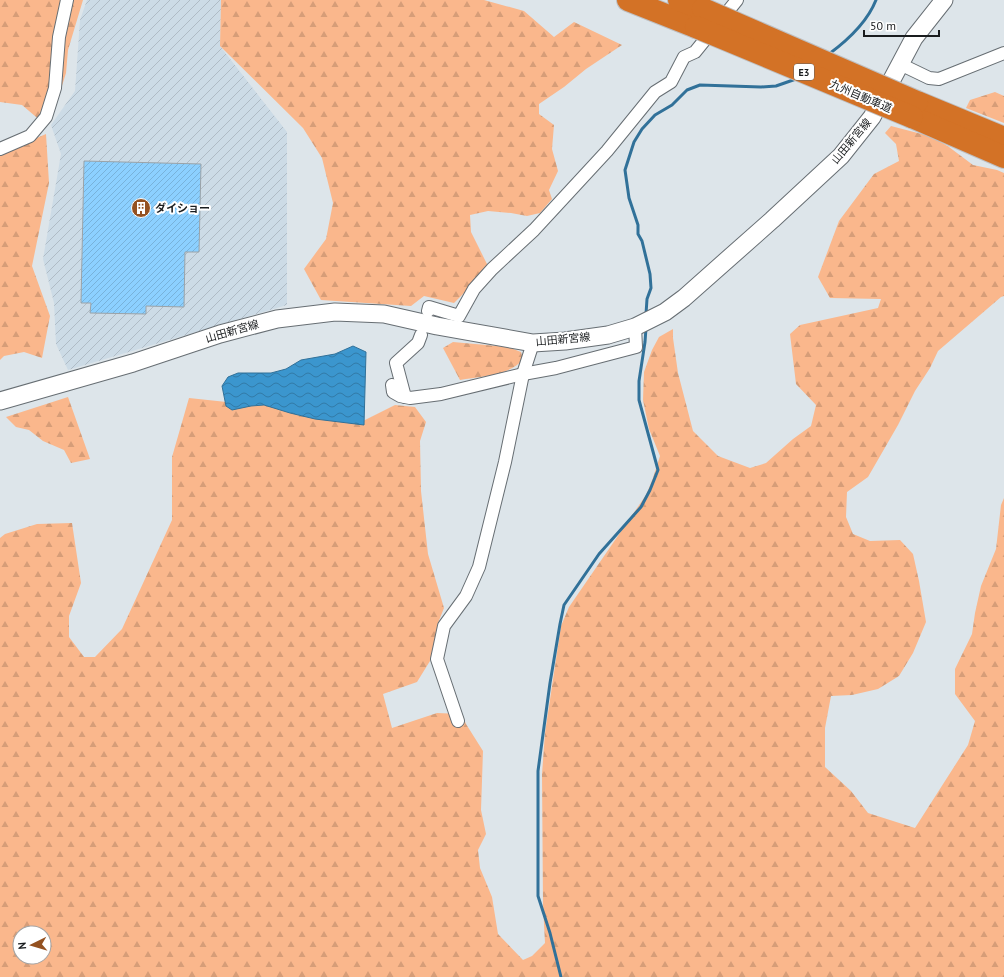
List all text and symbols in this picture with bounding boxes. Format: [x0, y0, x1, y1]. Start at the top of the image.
scale bar [864, 12, 939, 38]
text: 50 m [870, 18, 896, 33]
road number: E3 [794, 64, 814, 80]
street label: 九州自動車道 [828, 77, 894, 115]
street label: 山田新宮線 [828, 115, 874, 167]
building icon: ダイショー [130, 197, 152, 219]
place label: ダイショー [155, 201, 210, 215]
street label: 山田新宮線 [204, 317, 260, 345]
street label: 山田新宮線 [535, 330, 591, 348]
north arrow [12, 925, 52, 965]
text: N [15, 942, 29, 950]

